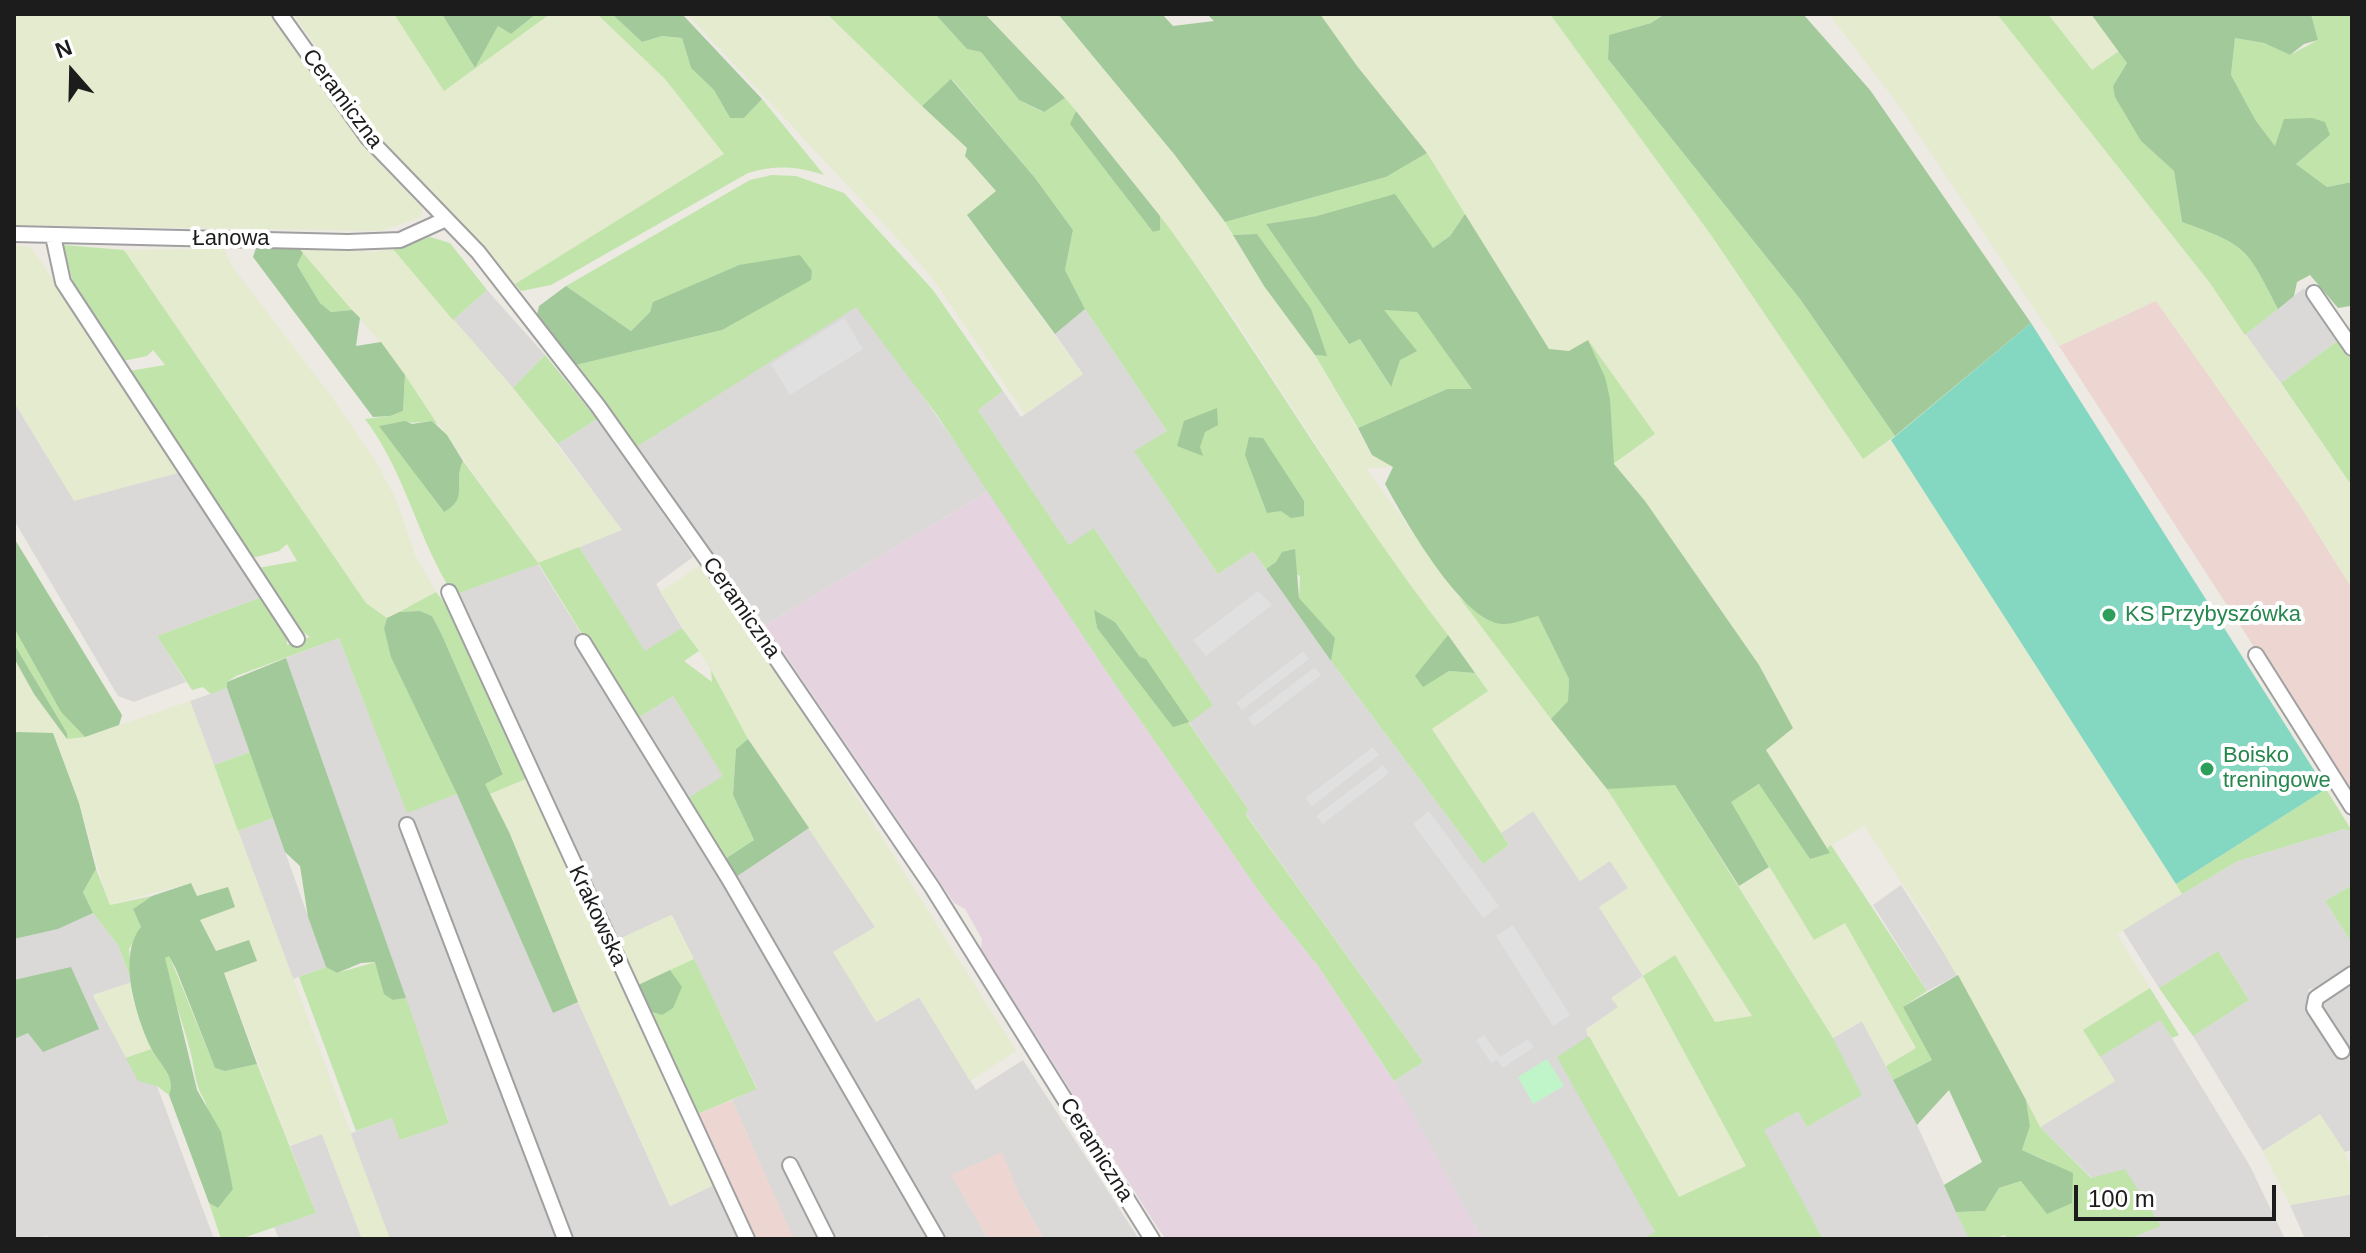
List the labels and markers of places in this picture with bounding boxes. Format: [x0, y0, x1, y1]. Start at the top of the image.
place label: KS Przybyszówka [2125, 602, 2301, 628]
marker: KS Przybyszówka [2100, 606, 2118, 624]
place label: Boisko treningowe [2223, 743, 2331, 794]
marker: Boisko treningowe [2198, 760, 2216, 778]

